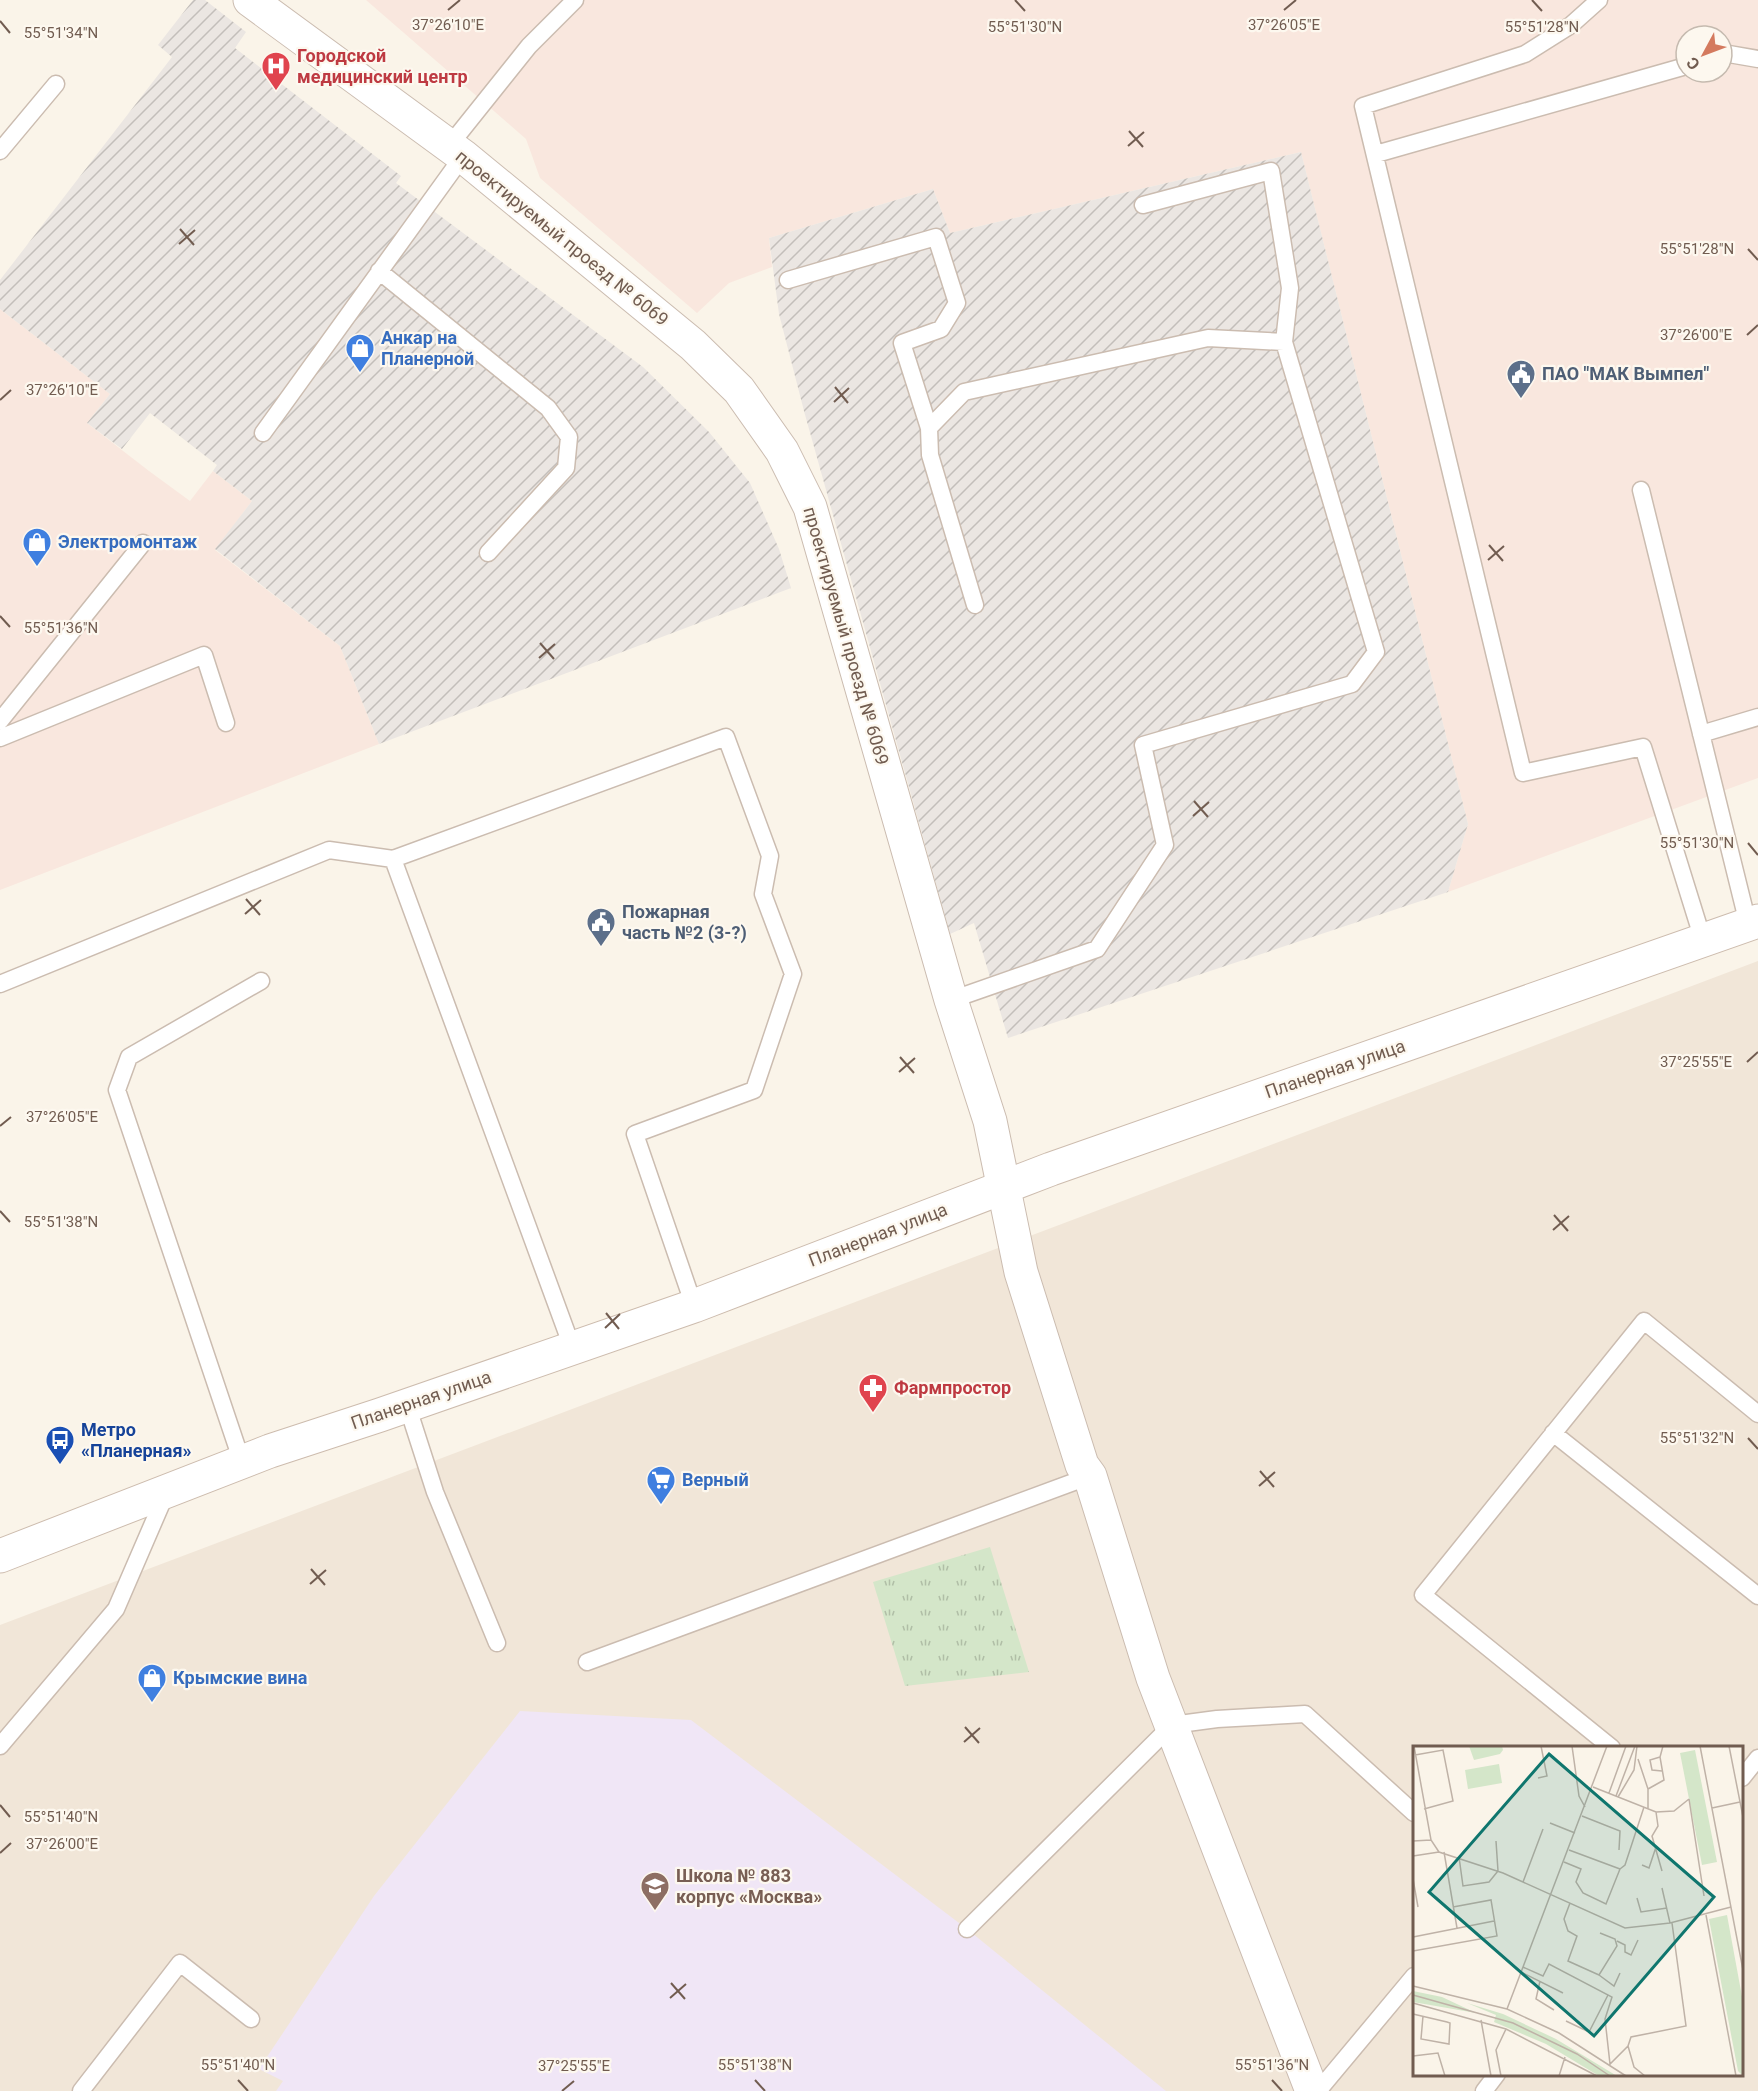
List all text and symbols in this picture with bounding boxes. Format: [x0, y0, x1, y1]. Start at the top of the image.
text: 37°26'10"E [412, 16, 485, 34]
text: 37°26'05"E [1248, 16, 1321, 34]
text: 55°51'30"N [988, 18, 1062, 36]
text: 55°51'28"N [1505, 18, 1579, 36]
text: 55°51'34"N [24, 24, 98, 42]
north arrow [1674, 24, 1734, 84]
place label: Городской медицинский центр [297, 45, 468, 87]
hospital icon: Городской медицинский центр [260, 50, 292, 92]
text: С [1682, 53, 1704, 74]
street label: проектируемый проезд № 6069 [452, 145, 673, 330]
text: 55°51'28"N [1660, 240, 1734, 258]
text: 37°26'00"E [1660, 326, 1733, 344]
place label: Анкар на Планерной [381, 327, 474, 369]
shop icon: Анкар на Планерной [344, 332, 376, 374]
public building icon: ПАО "МАК Вымпел" [1505, 358, 1537, 400]
place label: ПАО "МАК Вымпел" [1542, 363, 1710, 384]
text: 37°26'10"E [26, 381, 99, 399]
street label: проектируемый проезд № 6069 [800, 504, 893, 767]
shop icon: Электромонтаж [21, 526, 53, 568]
place label: Электромонтаж [58, 531, 198, 552]
text: 55°51'36"N [24, 619, 98, 637]
text: 55°51'30"N [1660, 834, 1734, 852]
place label: Пожарная часть №2 (3-?) [622, 901, 747, 944]
public building icon: Пожарная часть №2 (3-?) [585, 906, 617, 948]
street label: Планерная улица [1262, 1035, 1408, 1102]
text: 37°25'55"E [1660, 1053, 1733, 1071]
text: 37°26'05"E [26, 1108, 99, 1126]
street label: Планерная улица [805, 1198, 950, 1271]
text: 55°51'38"N [24, 1213, 98, 1231]
street label: Планерная улица [348, 1366, 494, 1433]
pharmacy icon: Фармпростор [857, 1372, 889, 1414]
place label: Фармпростор [894, 1377, 1011, 1398]
place label: Метро «Планерная» [81, 1419, 192, 1461]
bus stop icon: Метро «Планерная» [44, 1424, 76, 1466]
text: 55°51'32"N [1660, 1429, 1734, 1447]
supermarket icon: Верный [645, 1464, 677, 1506]
place label: Верный [682, 1469, 749, 1490]
shop icon: Крымские вина [136, 1662, 168, 1704]
place label: Крымские вина [173, 1667, 308, 1688]
inset map [1413, 1746, 1743, 2076]
text: 55°51'40"N [24, 1808, 98, 1826]
text: 37°26'00"E [26, 1835, 99, 1853]
place label: Школа № 883 корпус «Москва» [676, 1865, 822, 1907]
school or university icon: Школа № 883 корпус «Москва» [639, 1870, 671, 1912]
text: 55°51'40"N [201, 2056, 275, 2074]
text: 55°51'38"N [718, 2056, 792, 2074]
text: 55°51'36"N [1235, 2056, 1309, 2074]
text: 37°25'55"E [538, 2057, 611, 2075]

